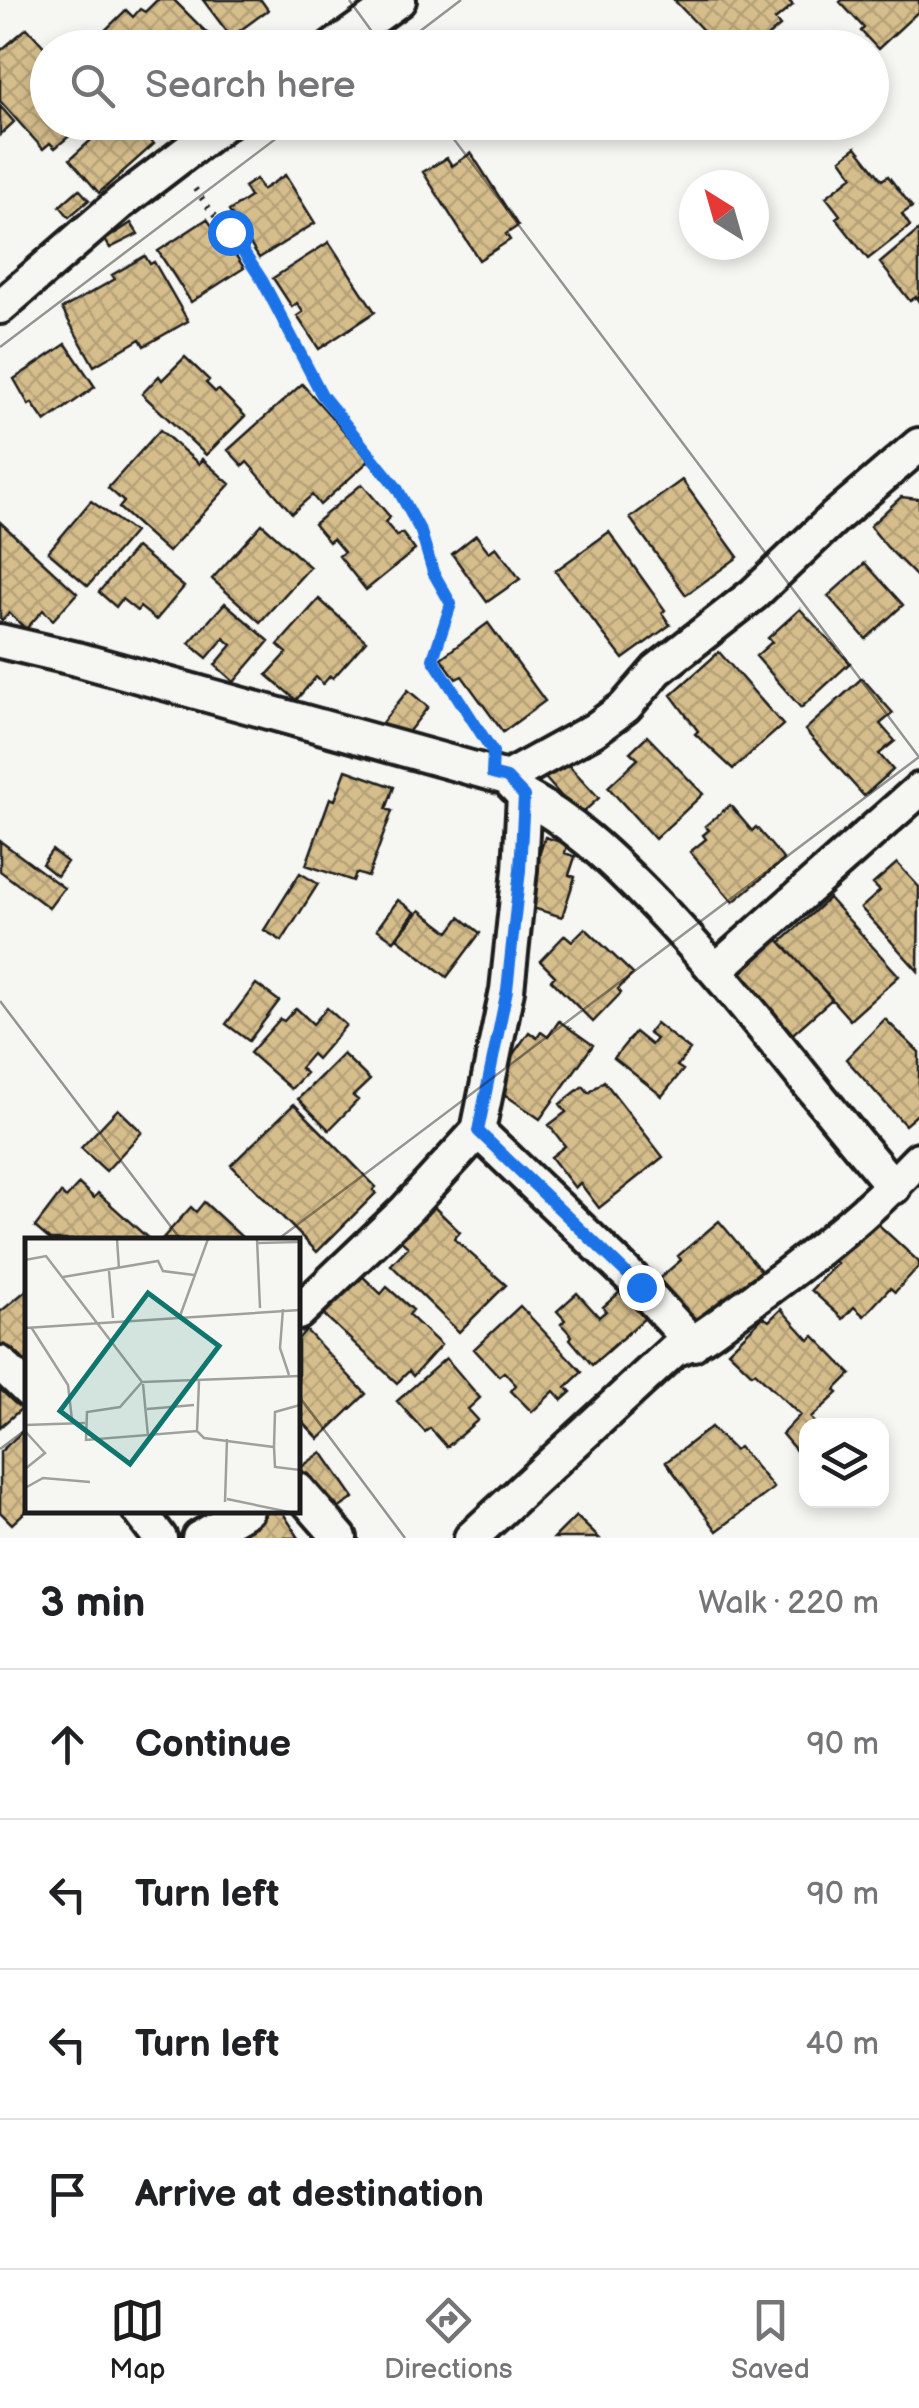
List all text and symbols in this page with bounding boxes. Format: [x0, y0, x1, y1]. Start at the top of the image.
search box [30, 30, 889, 140]
icon: search [65, 58, 120, 113]
text: Search here [145, 63, 356, 108]
north arrow [679, 170, 769, 260]
route start [208, 210, 254, 256]
inset map [25, 1238, 300, 1513]
route end [619, 1265, 665, 1311]
map controls [799, 1418, 889, 1508]
button: layers [799, 1418, 889, 1508]
text: 3 min [40, 1578, 145, 1629]
text: Walk · 220 m [698, 1584, 879, 1623]
icon: ahead [40, 1717, 95, 1772]
text: Continue [135, 1722, 291, 1767]
text: 90 m [807, 1725, 879, 1764]
icon: left [40, 1867, 95, 1922]
text: Turn left [135, 1872, 279, 1917]
text: 90 m [807, 1875, 879, 1914]
icon: left [40, 2017, 95, 2072]
text: Turn left [135, 2022, 279, 2067]
text: 40 m [806, 2025, 879, 2064]
icon: arrive [40, 2167, 95, 2222]
text: Arrive at destination [135, 2172, 484, 2217]
tab: Map [109, 2293, 166, 2386]
tab: Directions [384, 2293, 513, 2386]
tab: Saved [731, 2293, 810, 2386]

